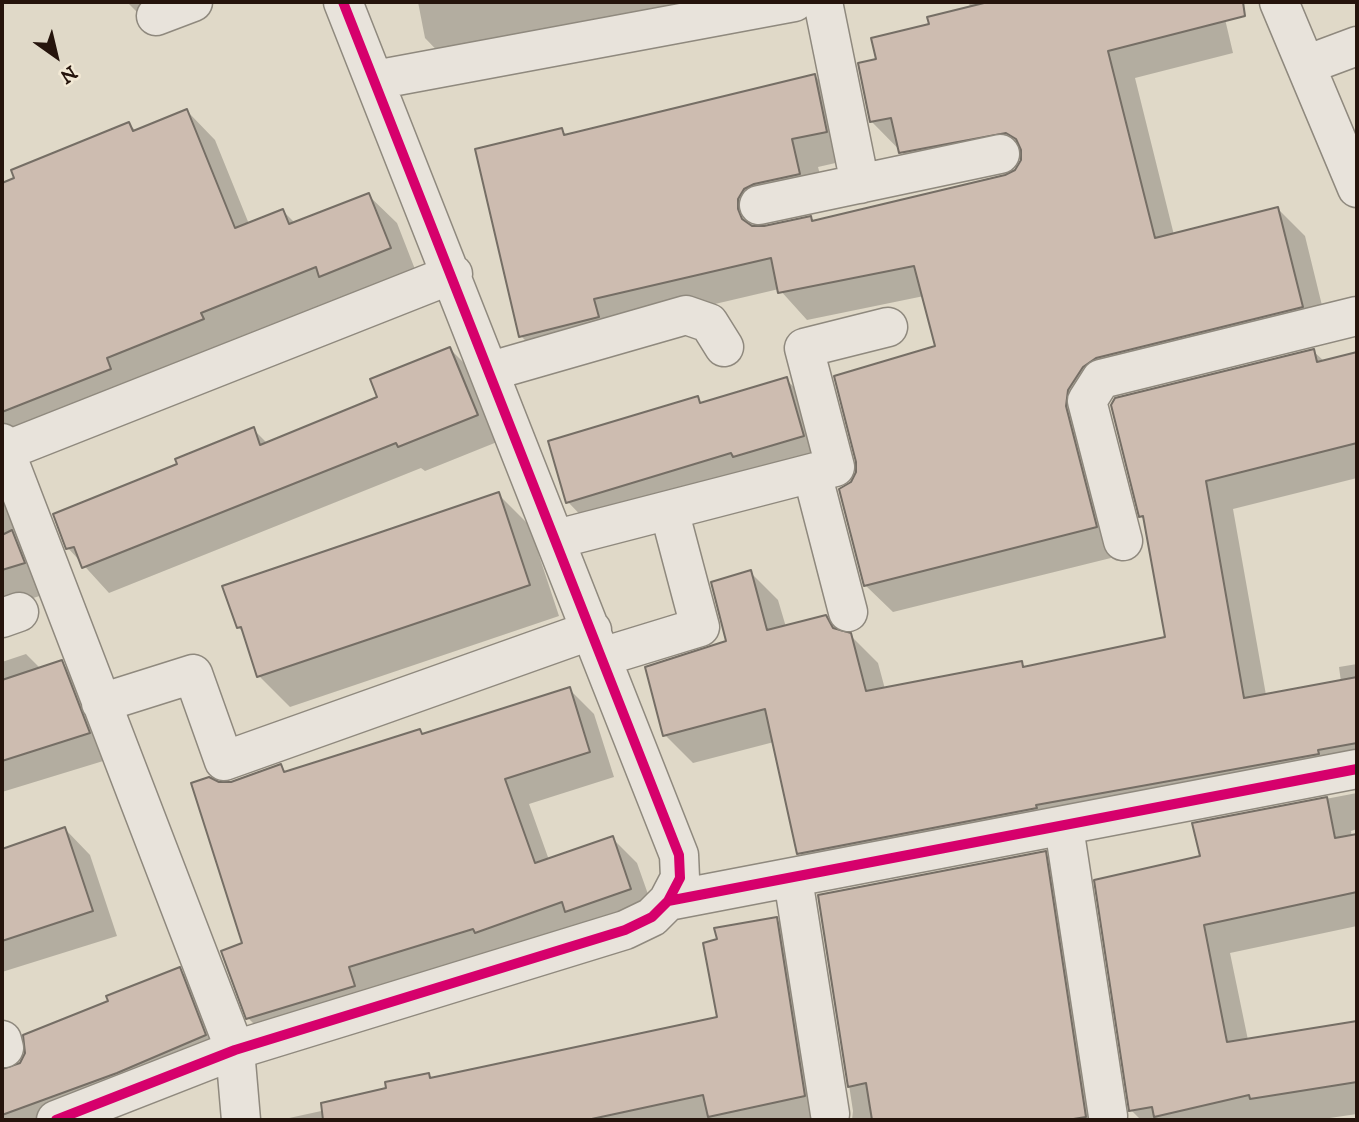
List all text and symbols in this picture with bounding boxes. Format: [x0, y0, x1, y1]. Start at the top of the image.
north arrow [21, 21, 91, 91]
text: N [55, 60, 81, 88]

